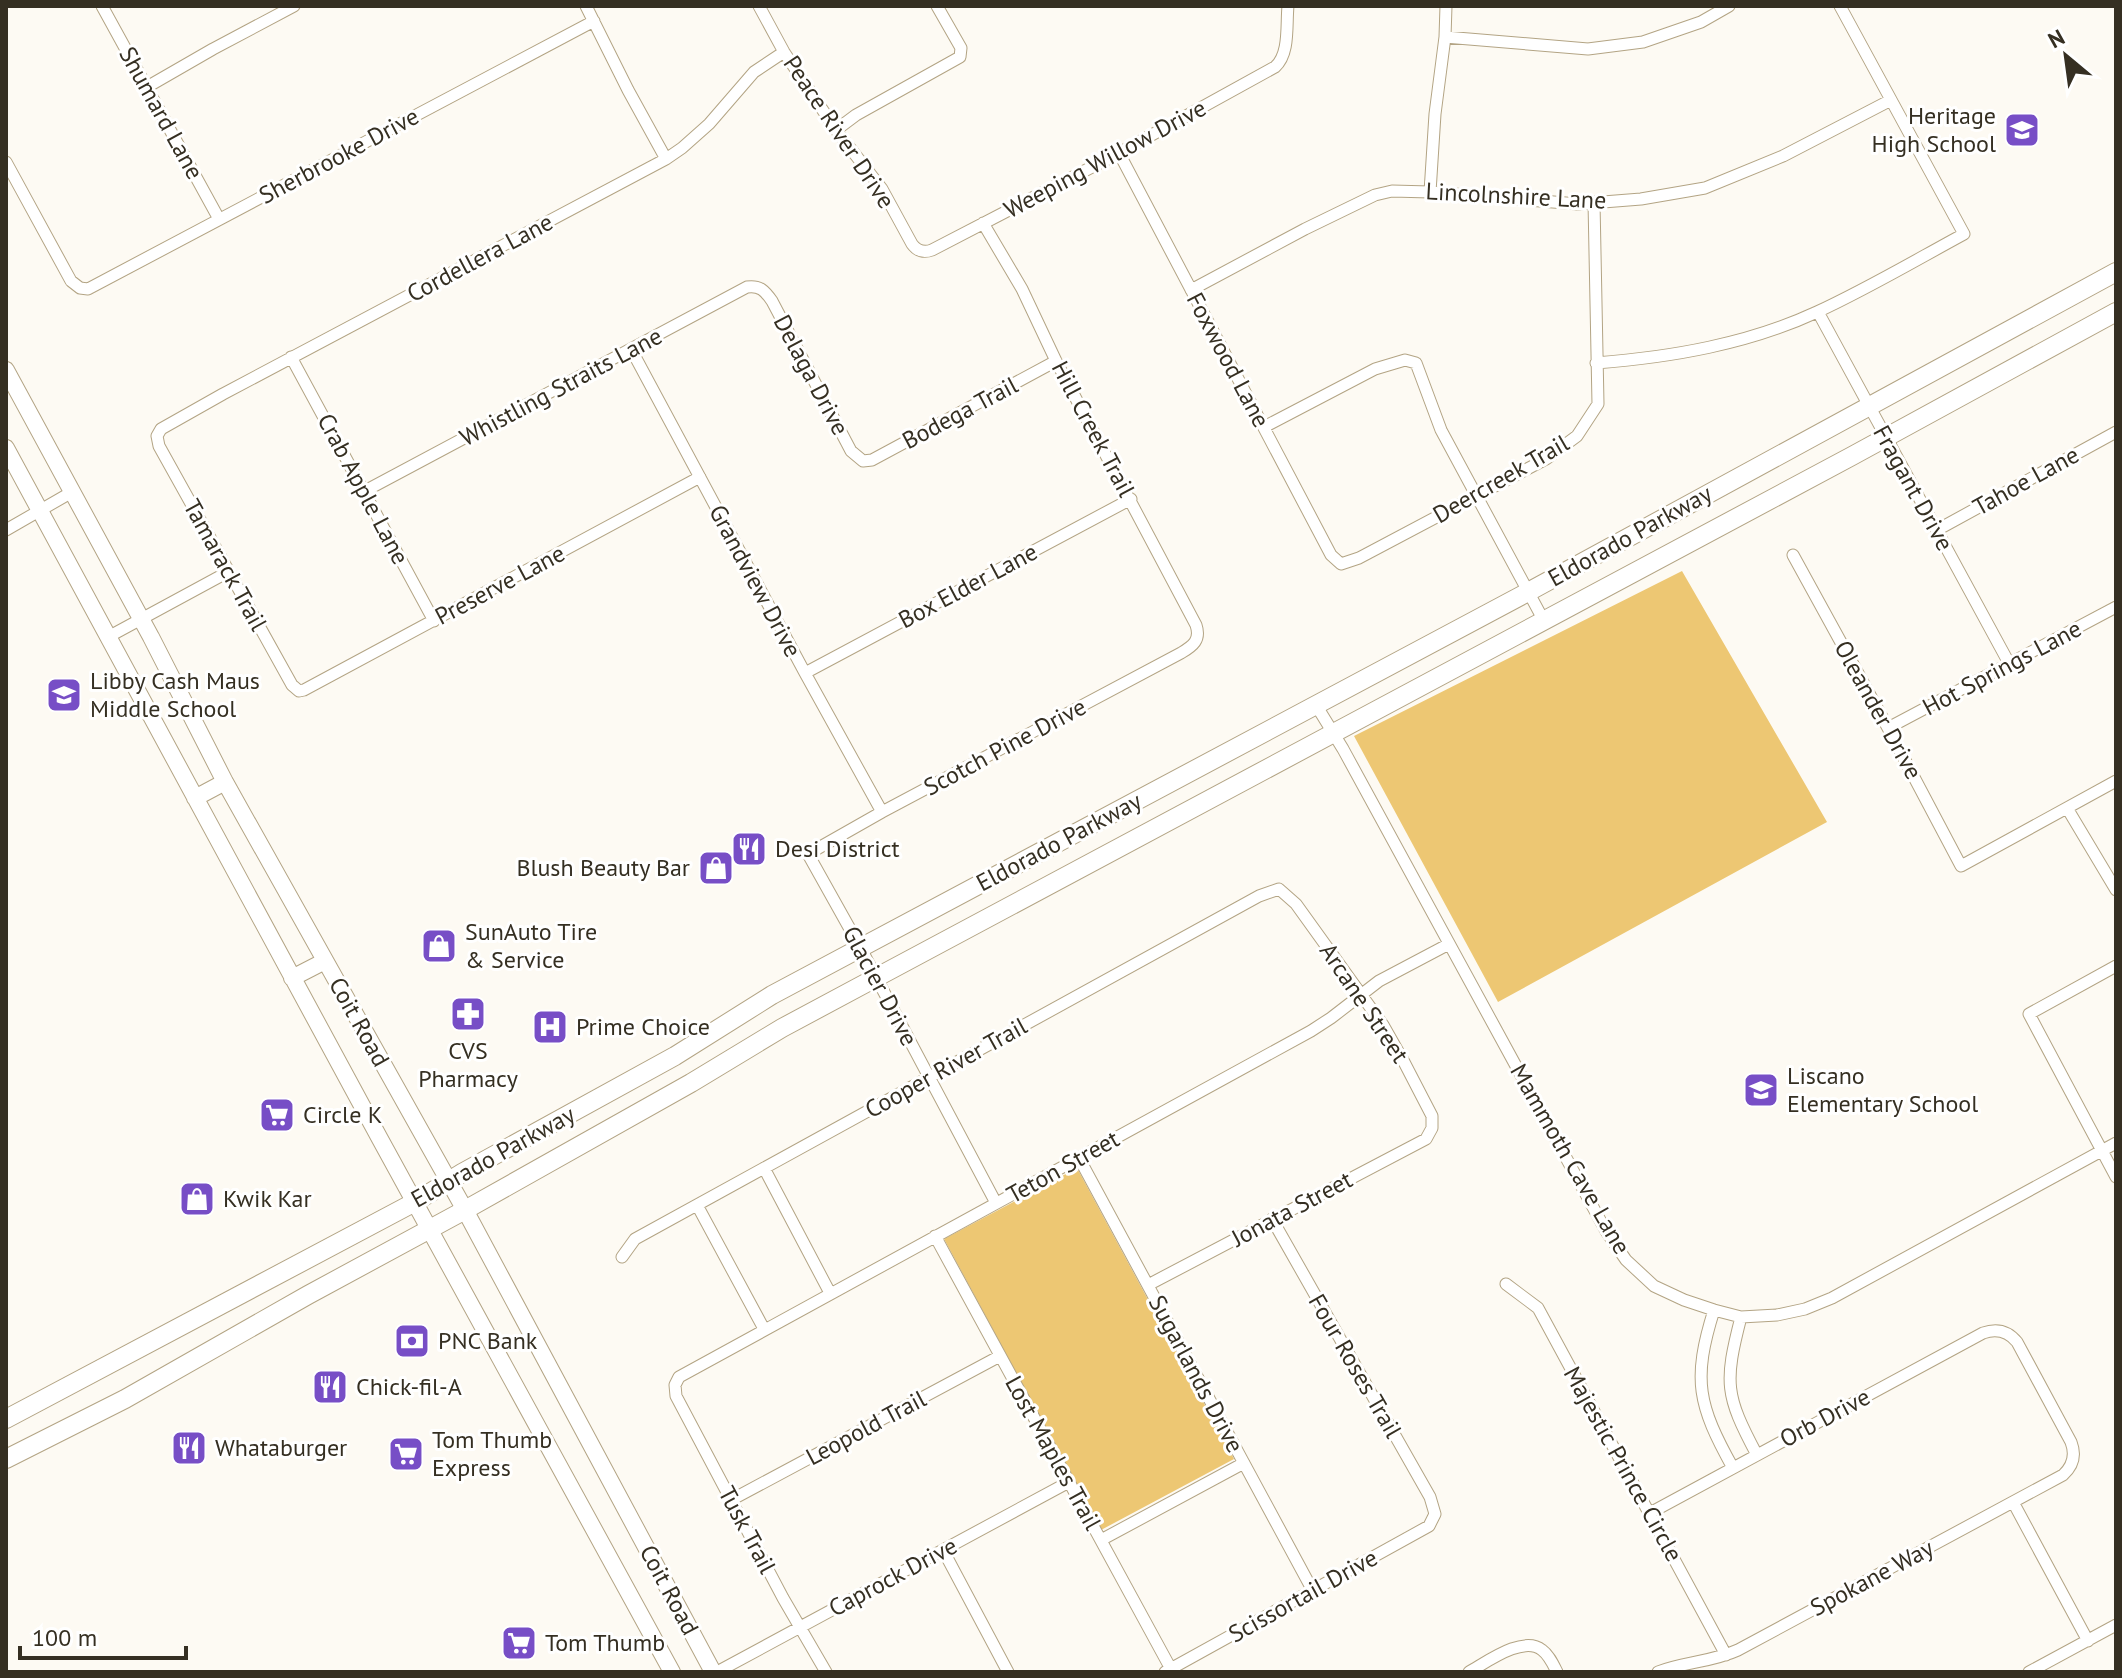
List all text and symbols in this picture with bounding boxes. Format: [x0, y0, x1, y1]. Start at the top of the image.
north arrow [2026, 16, 2106, 96]
text: N [2043, 23, 2069, 54]
street label: Shumard Lane [112, 41, 211, 184]
street label: Peace River Drive [777, 49, 902, 214]
street label: Weeping Willow Drive [998, 92, 1211, 225]
street label: Sherbrooke Drive [253, 100, 424, 211]
place label: Heritage High School [1872, 100, 1996, 159]
school or university icon: Heritage High School [2003, 111, 2041, 149]
street label: Lincolnshire Lane [1425, 175, 1607, 216]
street label: Cordellera Lane [401, 206, 558, 309]
street label: Foxwood Lane [1180, 287, 1277, 433]
street label: Delaga Drive [767, 309, 856, 440]
street label: Whistling Straits Lane [454, 320, 667, 453]
street label: Hill Creek Trail [1045, 356, 1142, 502]
street label: Bodega Trail [897, 369, 1023, 456]
street label: Crab Apple Lane [311, 408, 416, 570]
street label: Fragant Drive [1866, 420, 1961, 556]
street label: Deercreek Trail [1427, 427, 1574, 530]
street label: Tahoe Lane [1967, 439, 2084, 522]
street label: Eldorado Parkway [1542, 478, 1717, 593]
street label: Tamarack Trail [177, 494, 274, 636]
street label: Grandview Drive [702, 499, 809, 662]
street label: Box Elder Lane [893, 536, 1043, 635]
street label: Preserve Lane [430, 537, 570, 632]
street label: Hot Springs Lane [1917, 613, 2087, 722]
street label: Oleander Drive [1828, 635, 1929, 785]
place label: Libby Cash Maus Middle School [90, 665, 260, 724]
school or university icon: Libby Cash Maus Middle School [45, 676, 83, 714]
street label: Scotch Pine Drive [918, 691, 1091, 802]
street label: Eldorado Parkway [971, 785, 1147, 898]
restaurant icon: Desi District [730, 830, 768, 868]
place label: Desi District [775, 833, 900, 864]
shop icon: Blush Beauty Bar [697, 849, 735, 887]
place label: Blush Beauty Bar [516, 852, 690, 883]
place label: SunAuto Tire & Service [465, 916, 597, 975]
street label: Glacier Drive [836, 920, 925, 1051]
shop icon: SunAuto Tire & Service [420, 927, 458, 965]
street label: Arcane Street [1313, 937, 1416, 1069]
street label: Coit Road [322, 972, 397, 1072]
pharmacy icon: CVS Pharmacy [449, 995, 487, 1033]
hospital icon: Prime Choice [531, 1008, 569, 1046]
street label: Cooper River Trail [859, 1010, 1032, 1125]
place label: Prime Choice [576, 1011, 710, 1042]
place label: CVS Pharmacy [418, 1035, 518, 1094]
street label: Mammoth Cave Lane [1503, 1058, 1638, 1259]
place label: Liscano Elementary School [1787, 1060, 1978, 1119]
school or university icon: Liscano Elementary School [1742, 1071, 1780, 1109]
supermarket icon: Circle K [258, 1096, 296, 1134]
place label: Circle K [303, 1099, 382, 1130]
street label: Eldorado Parkway [405, 1099, 580, 1214]
street label: Teton Street [1001, 1123, 1125, 1210]
street label: Jonata Street [1225, 1164, 1358, 1254]
shop icon: Kwik Kar [178, 1180, 216, 1218]
place label: Kwik Kar [223, 1183, 312, 1214]
street label: Four Roses Trail [1302, 1288, 1409, 1443]
street label: Sugarlands Drive [1142, 1290, 1251, 1458]
bank icon: PNC Bank [393, 1322, 431, 1360]
place label: PNC Bank [438, 1325, 538, 1356]
street label: Majestic Prince Circle [1557, 1361, 1690, 1567]
restaurant icon: Chick-fil-A [311, 1368, 349, 1406]
street label: Lost Maples Trail [998, 1370, 1109, 1535]
place label: Chick-fil-A [356, 1371, 462, 1402]
street label: Orb Drive [1774, 1381, 1875, 1454]
street label: Leopold Trail [800, 1383, 931, 1472]
place label: Tom Thumb Express [432, 1424, 552, 1483]
restaurant icon: Whataburger [170, 1429, 208, 1467]
place label: Whataburger [215, 1432, 347, 1463]
supermarket icon: Tom Thumb Express [387, 1435, 425, 1473]
street label: Tusk Trail [712, 1481, 783, 1579]
street label: Caprock Drive [823, 1530, 962, 1623]
street label: Spokane Way [1805, 1532, 1939, 1623]
street label: Coit Road [633, 1539, 706, 1640]
street label: Scissortail Drive [1223, 1542, 1383, 1649]
scale bar [20, 1610, 186, 1660]
text: 100 m [32, 1622, 97, 1653]
supermarket icon: Tom Thumb [500, 1624, 538, 1662]
place label: Tom Thumb [545, 1627, 665, 1658]

